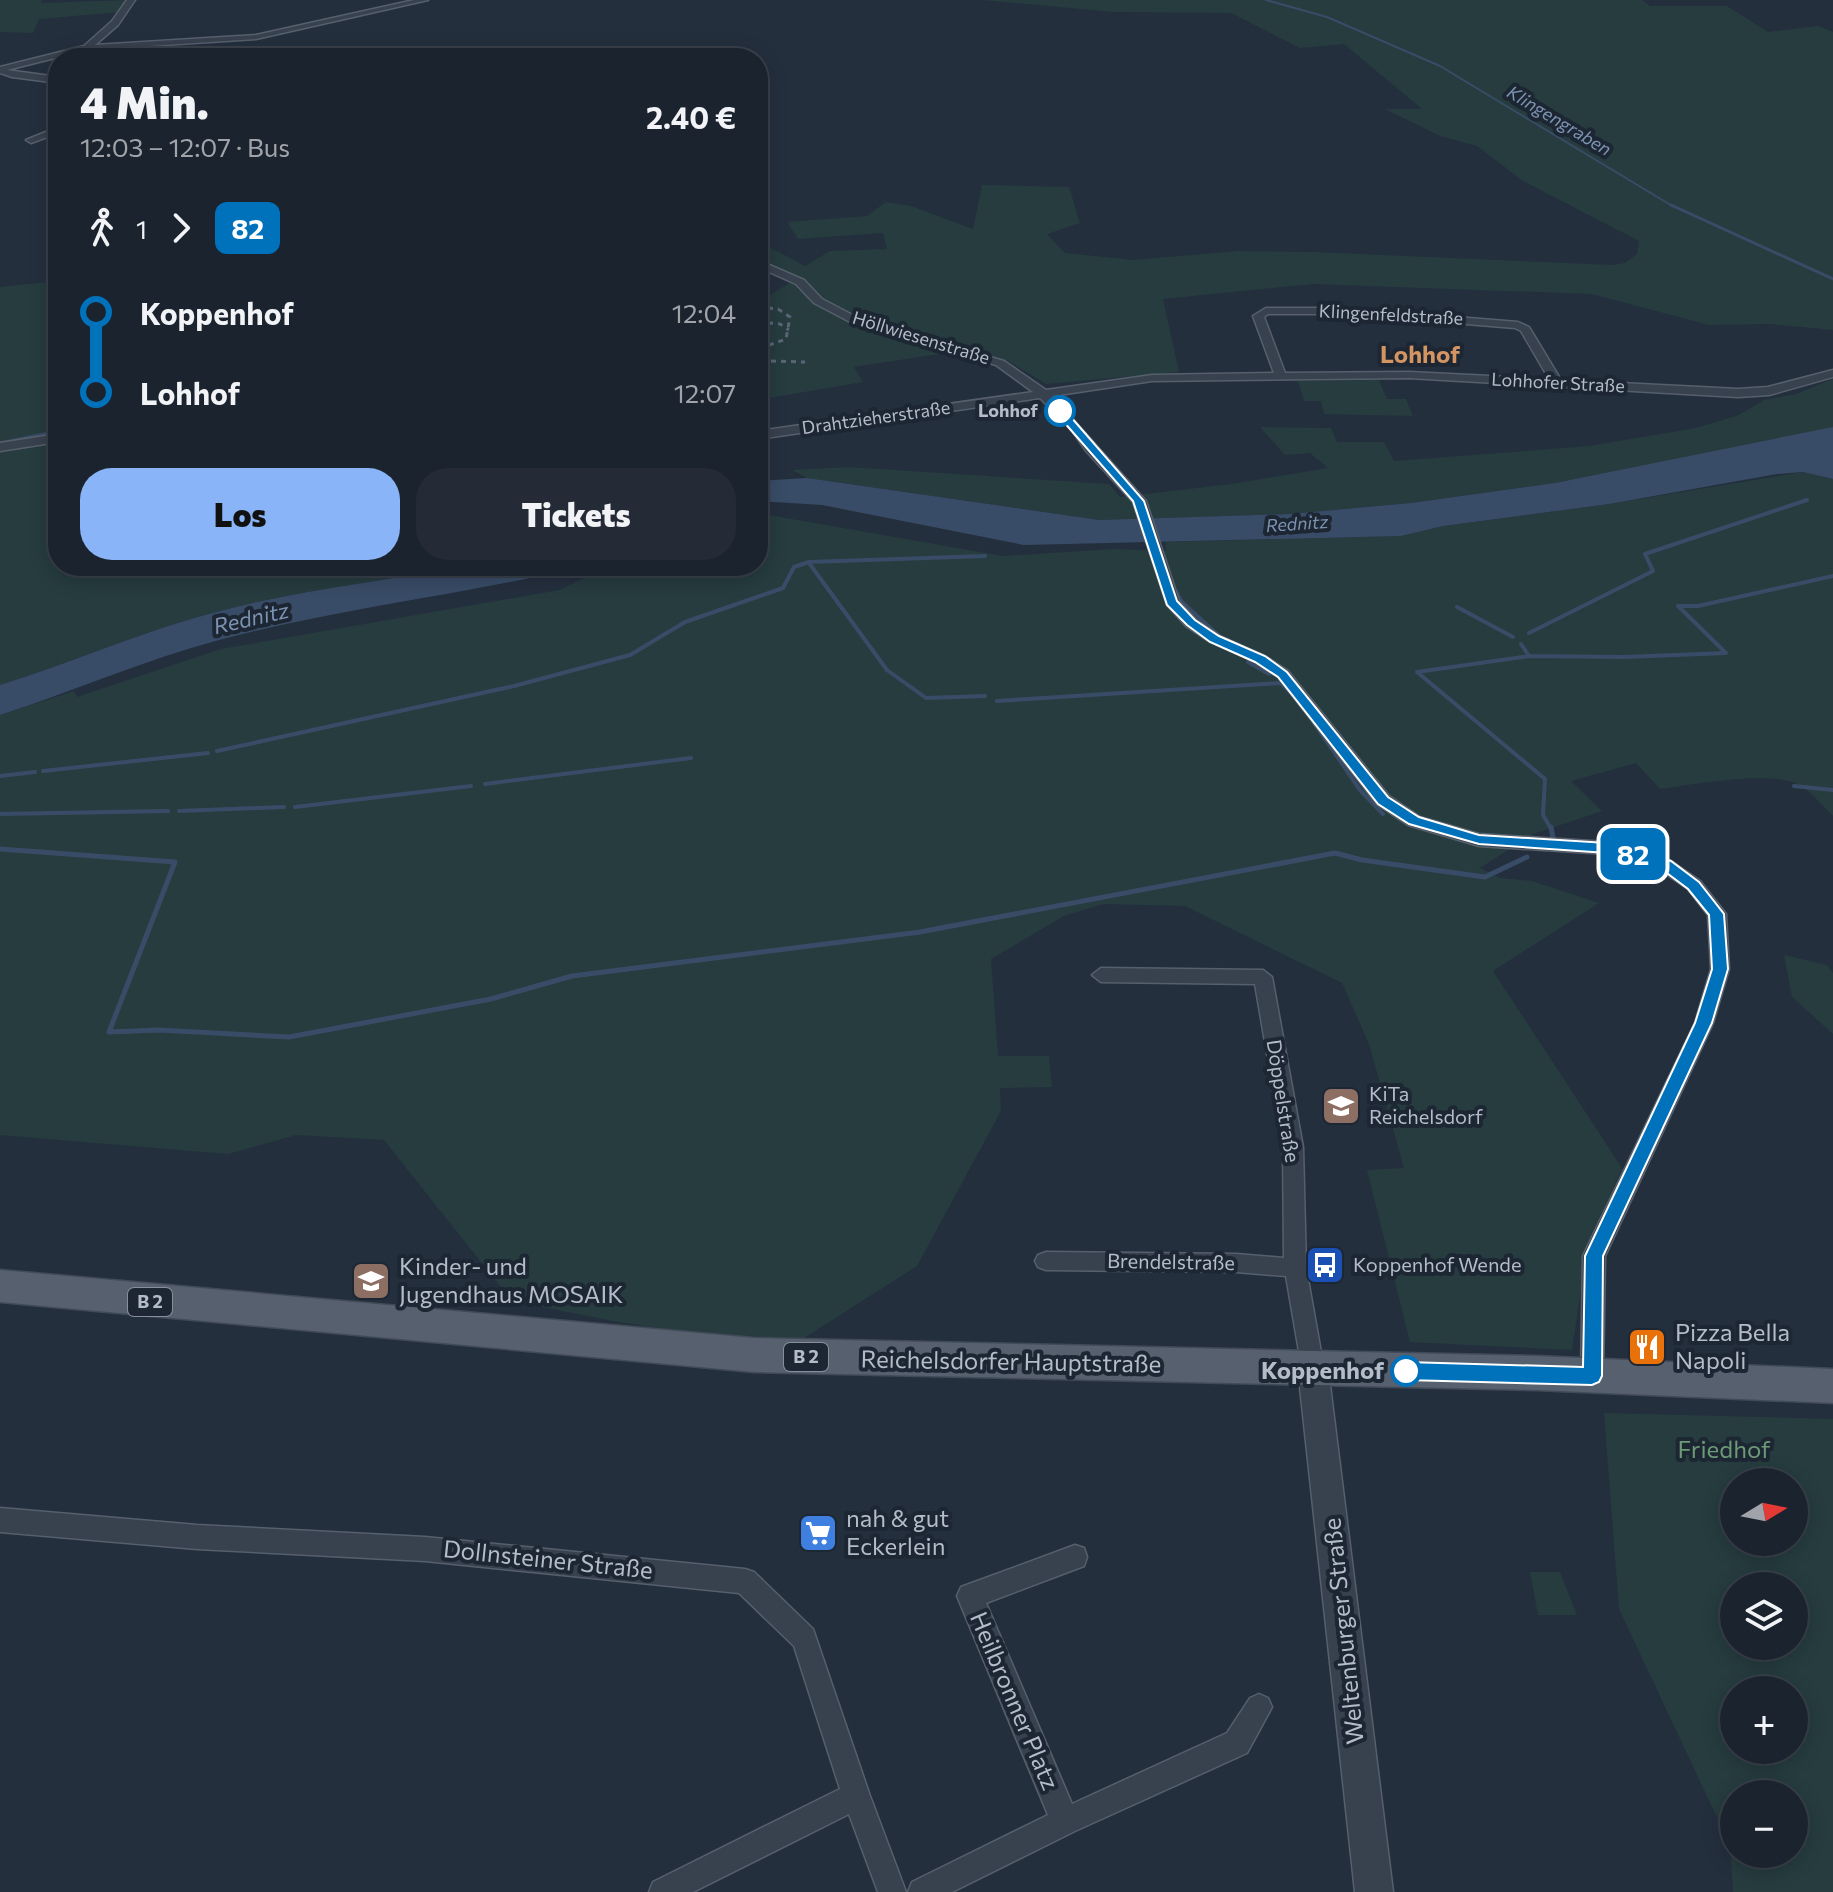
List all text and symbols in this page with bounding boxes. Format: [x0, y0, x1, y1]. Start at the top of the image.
text: 4 Min. [80, 74, 209, 128]
water label: Klingengraben [1503, 80, 1616, 160]
text: 2.40 € [646, 98, 736, 135]
text: 12:03 – 12:07 · Bus [80, 131, 290, 162]
icon: walk [80, 206, 124, 250]
icon: forward [159, 206, 203, 250]
text: 82 [231, 211, 264, 245]
text: 1 [136, 213, 147, 244]
text: Koppenhof [140, 294, 294, 331]
text: 12:04 [672, 297, 736, 328]
street label: Klingenfeldstraße [1318, 299, 1464, 329]
street label: Höllwiesenstraße [850, 306, 993, 368]
district label: Lohhof [1380, 339, 1460, 368]
street label: Lohhofer Straße [1491, 368, 1625, 396]
text: Lohhof [140, 374, 240, 411]
text: 12:07 [674, 377, 736, 408]
street label: Drahtzieherstraße [800, 396, 951, 438]
marker: Lohhof [1045, 396, 1075, 426]
place label: Lohhof [978, 399, 1039, 421]
button: Los [80, 468, 400, 560]
button: Tickets [416, 468, 736, 560]
water label: Rednitz [1265, 510, 1329, 536]
water label: Rednitz [211, 596, 291, 639]
line badge: 82 [1597, 828, 1669, 880]
text: 82 [1616, 837, 1650, 871]
street label: Döppelstraße [1262, 1038, 1306, 1164]
place label: KiTa Reichelsdorf [1369, 1081, 1483, 1128]
school or university icon: KiTa Reichelsdorf [1320, 1085, 1362, 1127]
bus stop icon: Koppenhof Wende [1304, 1244, 1346, 1286]
street label: Brendelstraße [1107, 1248, 1235, 1274]
place label: Kinder- und Jugendhaus MOSAIK [399, 1251, 623, 1308]
place label: Koppenhof Wende [1353, 1252, 1521, 1276]
school or university icon: Kinder- und Jugendhaus MOSAIK [350, 1260, 392, 1302]
road number: B 2 [128, 1288, 172, 1316]
place label: Pizza Bella Napoli [1675, 1317, 1790, 1374]
restaurant icon: Pizza Bella Napoli [1626, 1326, 1668, 1368]
road number: B 2 [784, 1343, 828, 1371]
street label: Reichelsdorfer Hauptstraße [861, 1343, 1162, 1378]
place label: Koppenhof [1261, 1355, 1384, 1384]
marker: Koppenhof [1391, 1356, 1421, 1386]
park label: Friedhof [1677, 1434, 1771, 1463]
north arrow [1720, 1468, 1808, 1556]
map controls [1720, 1468, 1808, 1868]
place label: nah & gut Eckerlein [846, 1503, 949, 1560]
supermarket icon: nah & gut Eckerlein [797, 1512, 839, 1554]
street label: Weltenburger Straße [1316, 1517, 1369, 1746]
street label: Dollnsteiner Straße [442, 1533, 654, 1584]
button: layers [1720, 1572, 1808, 1660]
street label: Heilbronner Platz [965, 1607, 1066, 1794]
button: + [1720, 1676, 1808, 1764]
button: − [1720, 1780, 1808, 1868]

